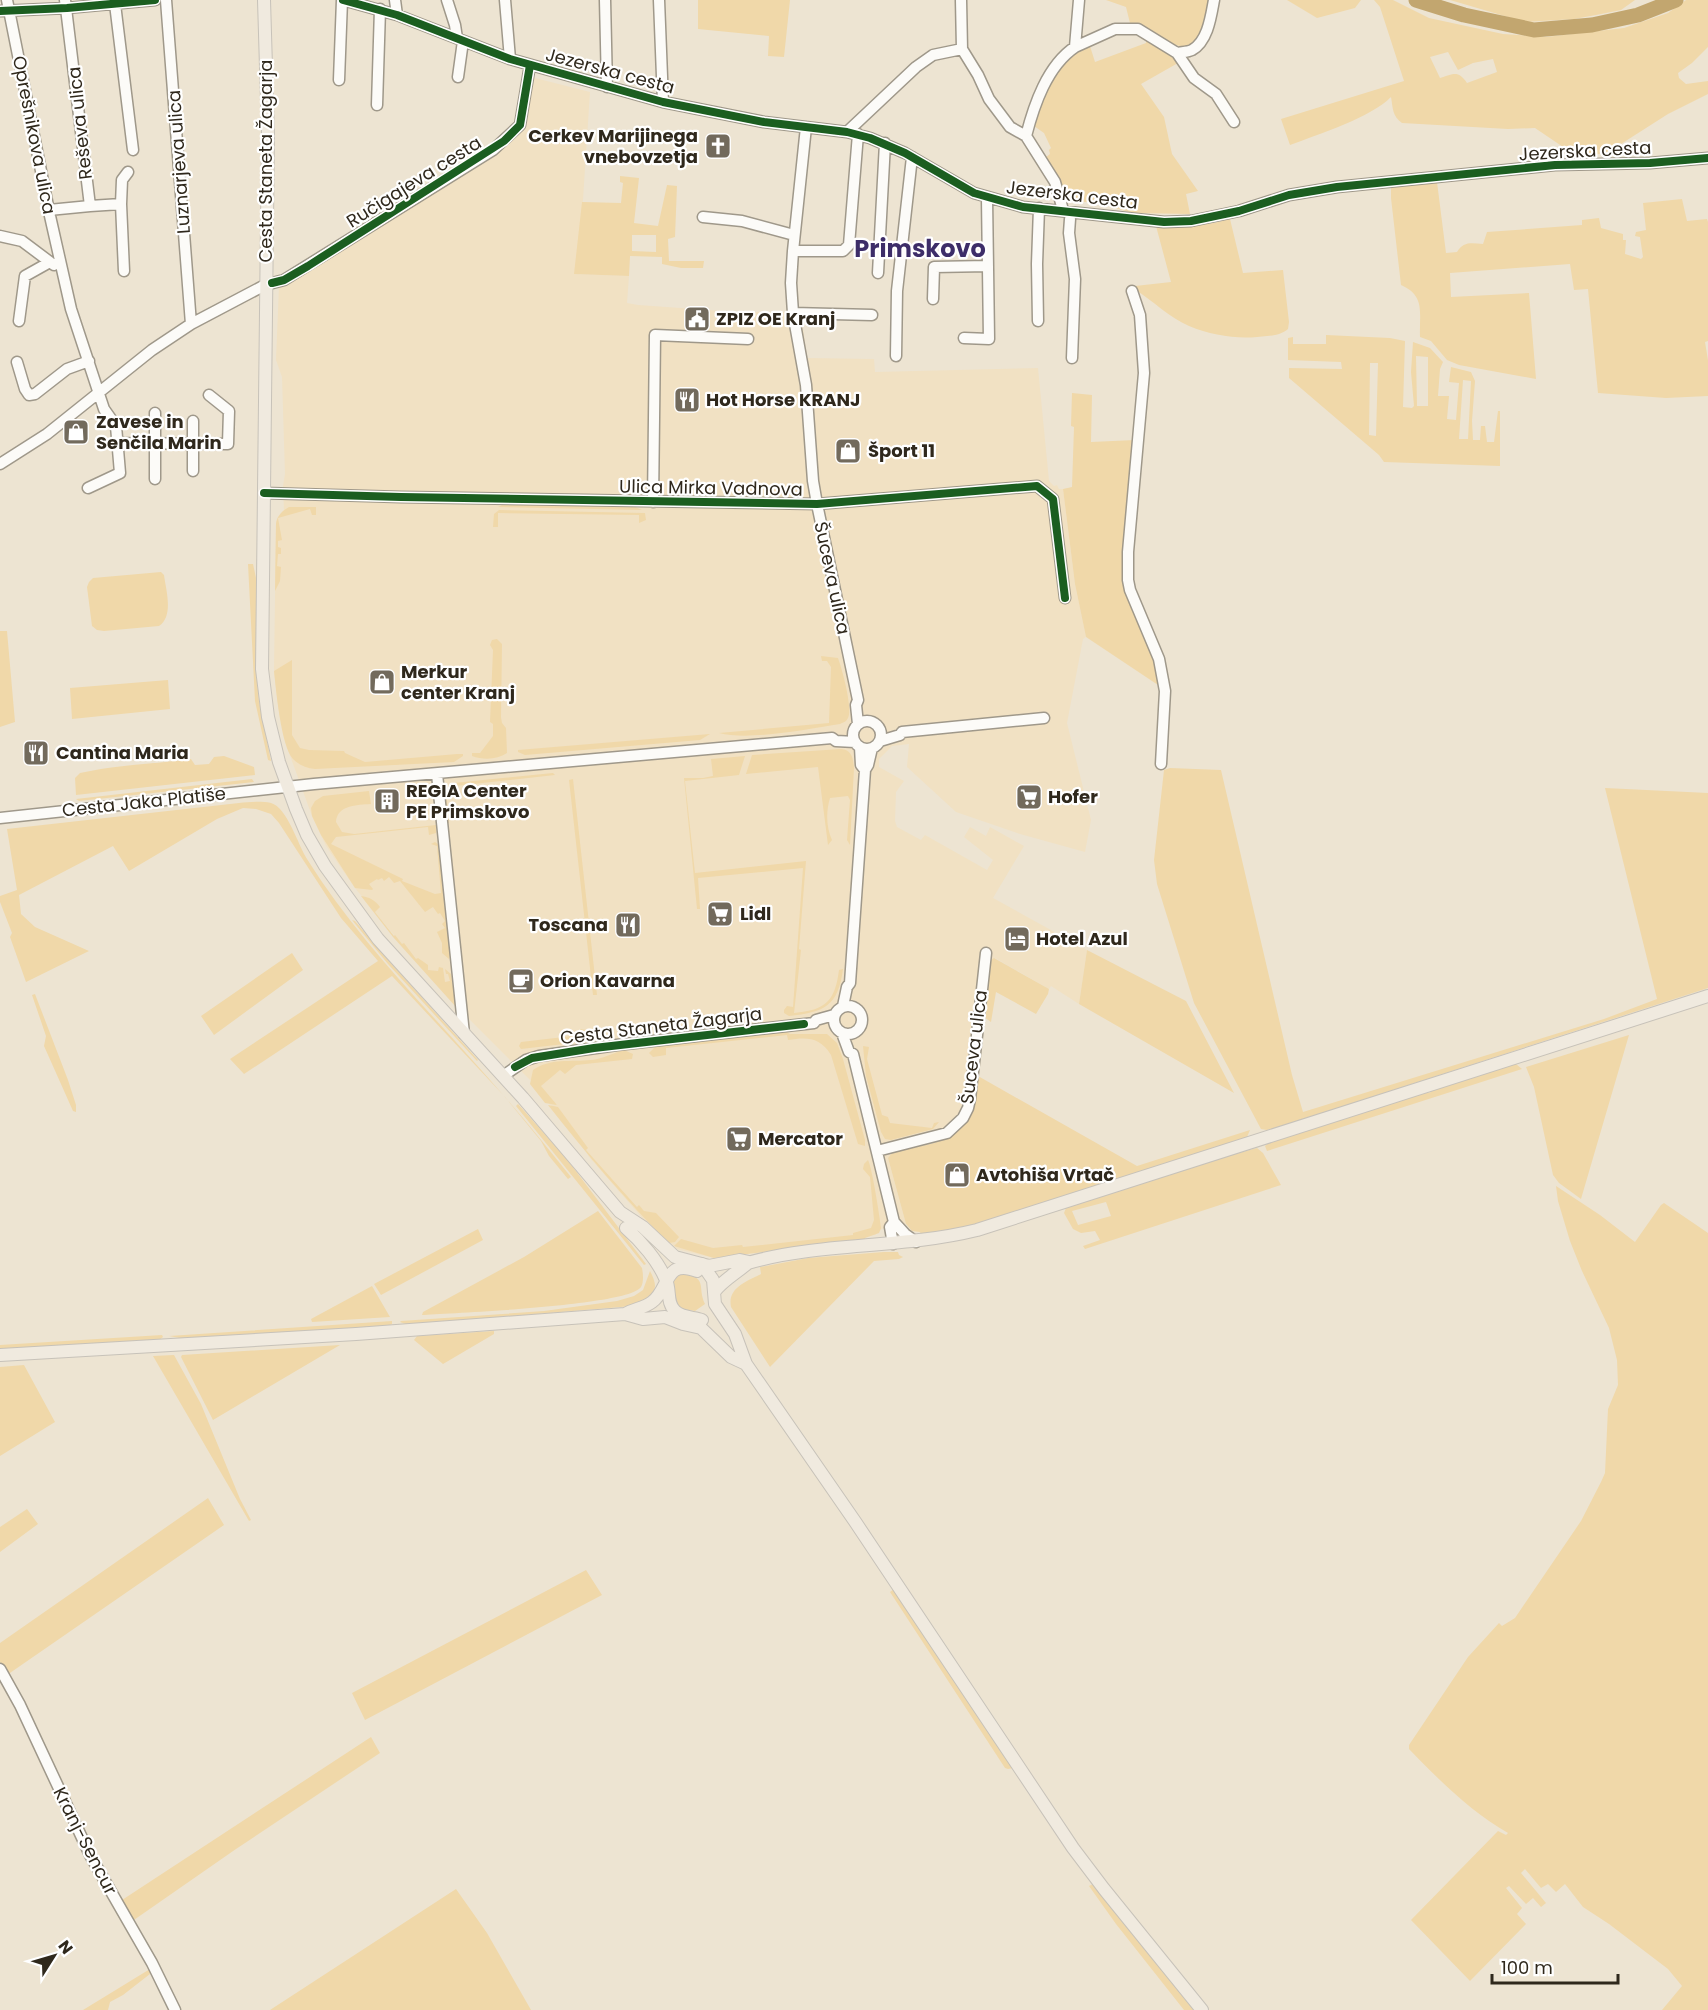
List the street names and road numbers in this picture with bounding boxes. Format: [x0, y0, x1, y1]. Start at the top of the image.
street label: Jezerska cesta [543, 41, 677, 100]
street label: Oprešnikova ulica [7, 54, 62, 216]
street label: Cesta Staneta Žagarja [253, 59, 278, 263]
street label: Reševa ulica [61, 65, 98, 181]
street label: Luznarjeva ulica [161, 89, 196, 235]
street label: Ručigajeva cesta [341, 130, 486, 233]
street label: Jezerska cesta [1518, 135, 1652, 166]
street label: Jezerska cesta [1005, 174, 1139, 215]
street label: Ulica Mirka Vadnova [619, 473, 803, 502]
street label: Šuceva ulica [808, 519, 857, 637]
street label: Cesta Jaka Platiše [61, 780, 227, 823]
street label: Šuceva ulica [954, 988, 993, 1105]
street label: Cesta Staneta Žagarja [559, 1001, 763, 1050]
street label: Kranj-Sencur [48, 1783, 123, 1899]

